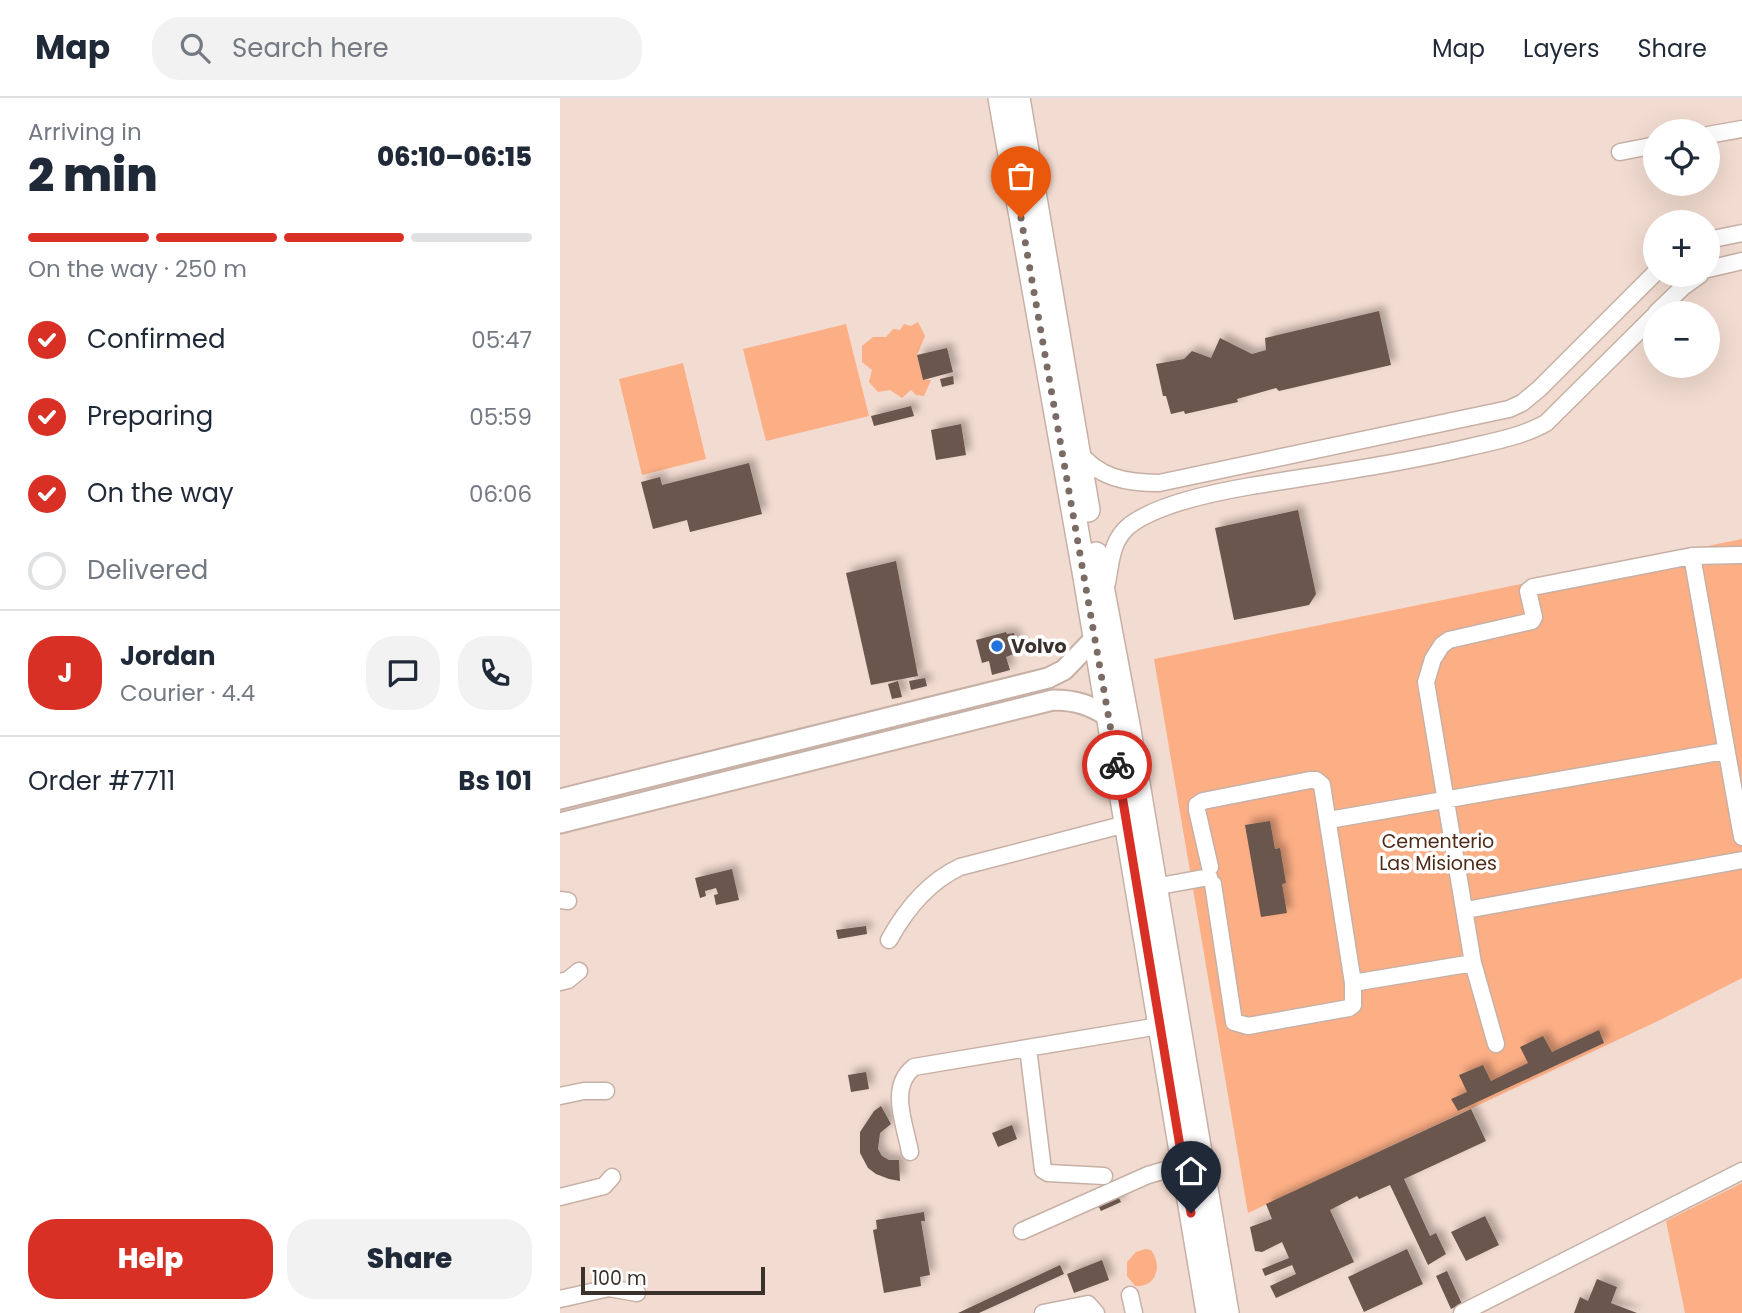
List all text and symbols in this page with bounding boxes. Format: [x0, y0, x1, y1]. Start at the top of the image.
search box [152, 17, 642, 80]
text: Map [35, 24, 110, 71]
icon: search [176, 29, 214, 67]
text: Search here [232, 30, 389, 66]
text: Map [1432, 32, 1485, 65]
text: Layers [1523, 32, 1599, 65]
text: Share [1637, 32, 1707, 65]
text: Arriving in [28, 116, 142, 148]
map controls [1643, 119, 1720, 378]
button: locate [1643, 119, 1720, 196]
text: 06:10–06:15 [377, 139, 532, 175]
text: 2 min [28, 143, 158, 207]
pin [991, 146, 1051, 218]
icon: bag [1002, 157, 1040, 195]
button: + [1643, 210, 1720, 287]
text: On the way · 250 m [28, 253, 247, 285]
button: − [1643, 301, 1720, 378]
icon: check [28, 321, 66, 359]
text: Confirmed [87, 321, 225, 357]
text: 05:47 [471, 324, 532, 356]
icon: check [28, 398, 66, 436]
text: Preparing [87, 398, 213, 434]
text: 05:59 [469, 401, 532, 433]
icon: check [28, 475, 66, 513]
text: On the way [87, 475, 234, 511]
text: 06:06 [469, 478, 532, 510]
text: Delivered [87, 552, 208, 588]
place label: Volvo [1011, 633, 1067, 660]
button: chat [366, 636, 440, 710]
button: phone [458, 636, 532, 710]
text: Jordan [120, 638, 216, 674]
marker: Volvo [989, 638, 1005, 654]
text: J [57, 655, 73, 691]
text: Courier · 4.4 [120, 677, 255, 709]
courier [1082, 730, 1152, 800]
icon: bike [1098, 746, 1136, 784]
text: Order #7711 [28, 763, 175, 799]
text: Bs 101 [458, 763, 532, 799]
park label: Cementerio Las Misiones [1379, 828, 1497, 877]
pin [1161, 1141, 1221, 1213]
icon: home [1172, 1152, 1210, 1190]
button: Help [28, 1219, 273, 1299]
button: Share [287, 1219, 532, 1299]
scale bar [581, 1264, 765, 1296]
text: 100 m [592, 1265, 647, 1292]

